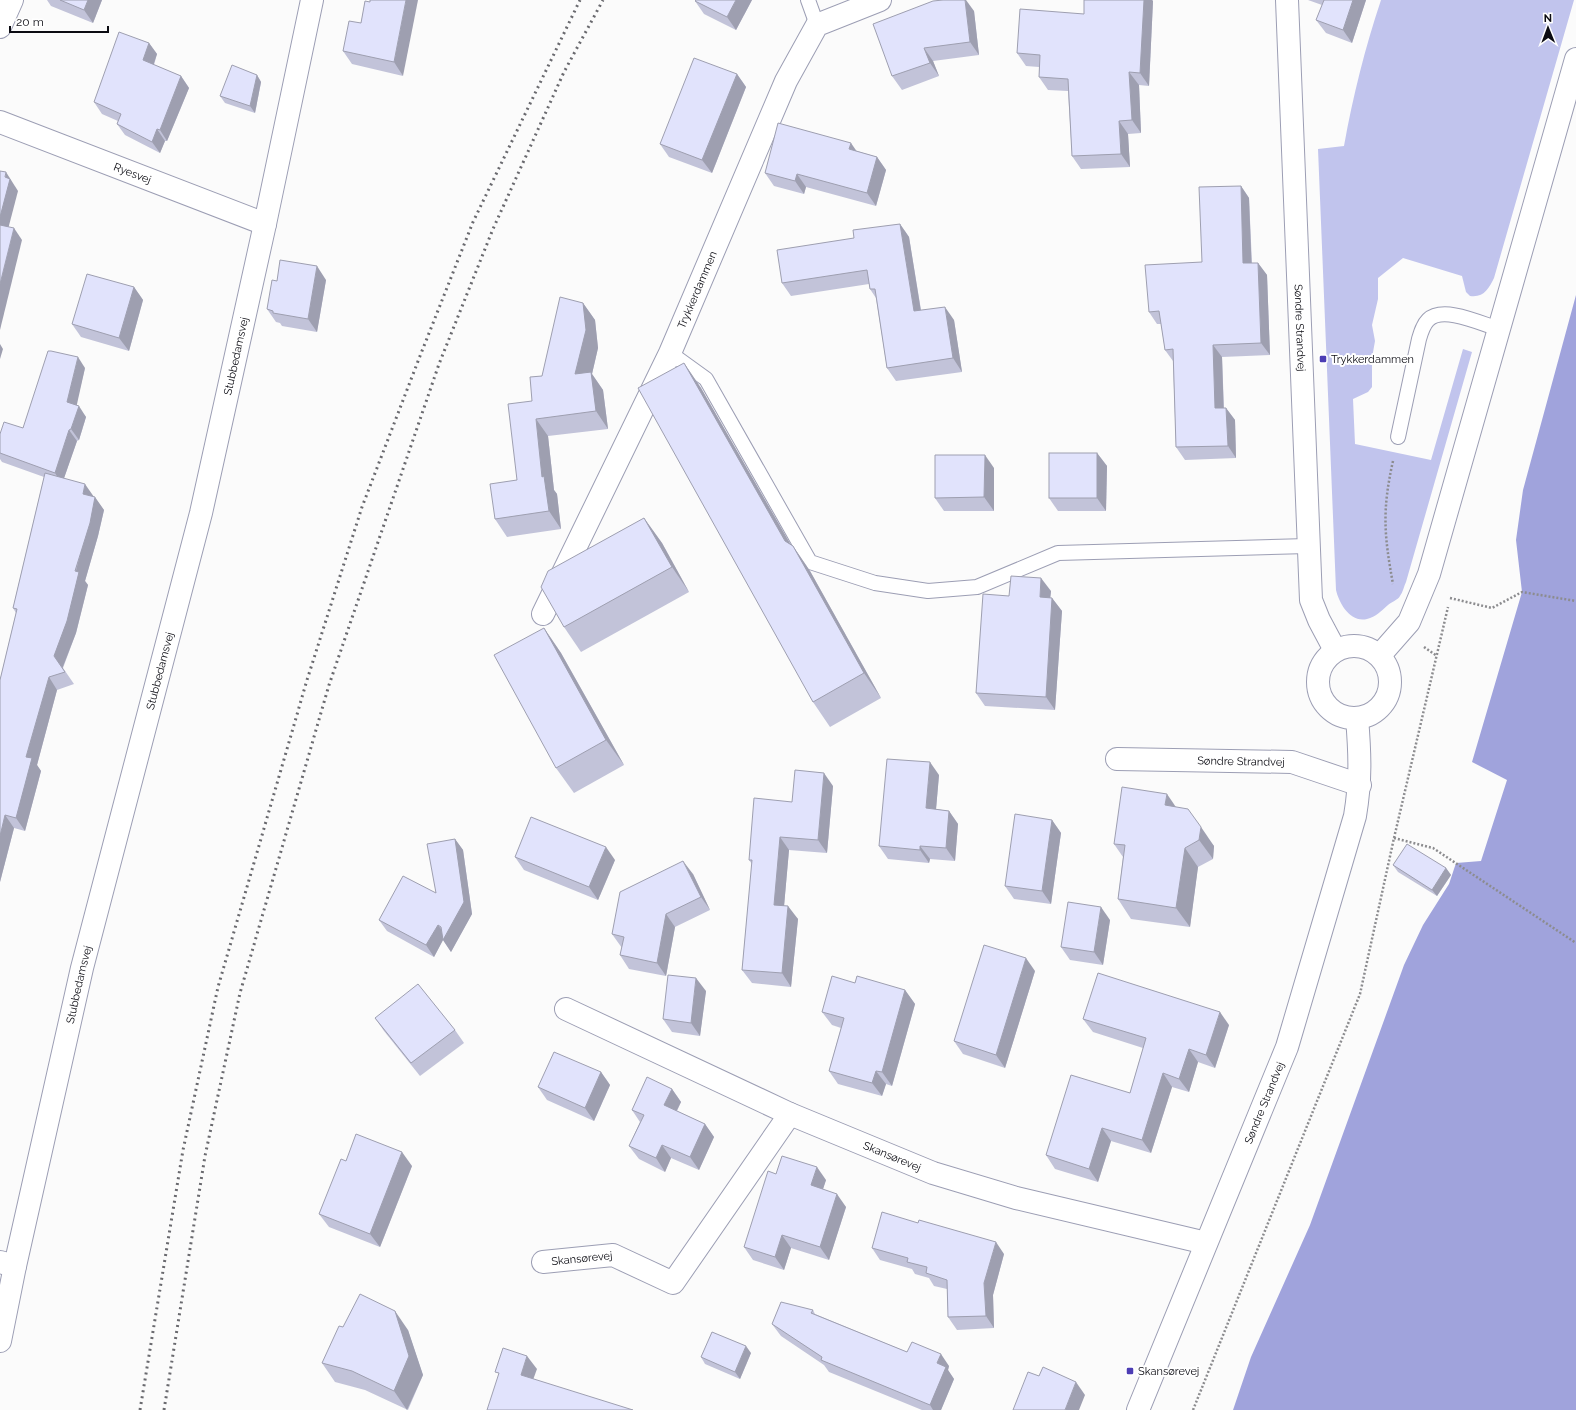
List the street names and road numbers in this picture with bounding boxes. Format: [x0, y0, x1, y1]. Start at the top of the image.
street label: Ryesvej [112, 160, 153, 186]
street label: Trykkerdammen [675, 249, 719, 331]
street label: Søndre Strandvej [1292, 284, 1308, 372]
street label: Stubbedamsvej [221, 316, 251, 396]
street label: Stubbedamsvej [143, 631, 176, 711]
street label: Søndre Strandvej [1197, 754, 1285, 768]
street label: Stubbedamsvej [63, 944, 94, 1025]
street label: Søndre Strandvej [1241, 1060, 1287, 1146]
street label: Skansørevej [861, 1138, 923, 1174]
street label: Skansørevej [551, 1249, 613, 1268]

